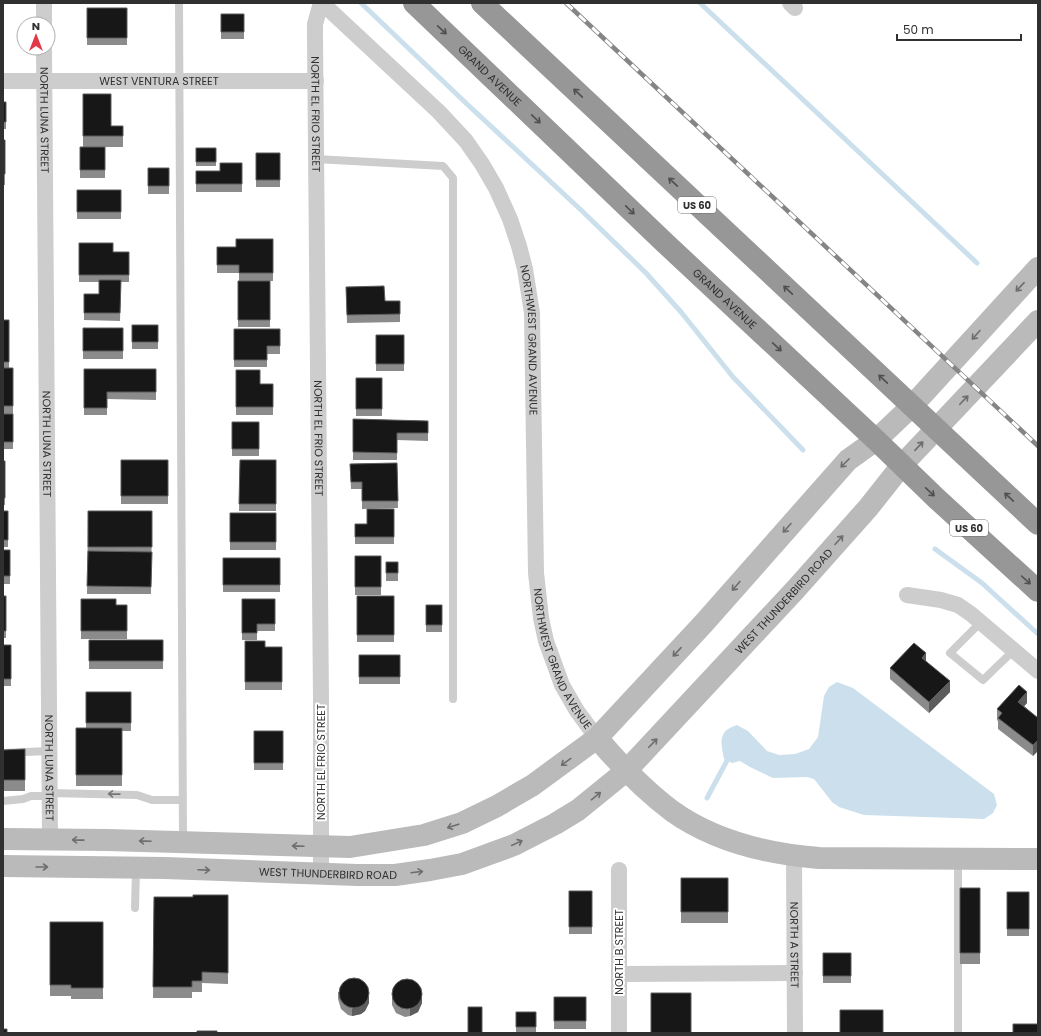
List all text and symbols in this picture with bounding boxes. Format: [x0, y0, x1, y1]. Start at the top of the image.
north arrow [16, 16, 56, 56]
scale bar [897, 16, 1021, 42]
text: N [32, 18, 40, 34]
text: 50 m [903, 21, 934, 38]
one-way arrow [437, 25, 447, 34]
street label: GRAND AVENUE [455, 41, 525, 110]
street label: NORTH EL FRIO STREET [307, 56, 324, 172]
street label: NORTH LUNA STREET [36, 67, 53, 173]
street label: WEST VENTURA STREET [99, 73, 219, 89]
one-way arrow [573, 89, 583, 98]
one-way arrow [531, 115, 541, 124]
one-way arrow [668, 178, 678, 187]
road number: US 60 [678, 197, 716, 213]
one-way arrow [625, 205, 635, 214]
street label: NORTHWEST GRAND AVENUE [516, 263, 542, 415]
street label: GRAND AVENUE [689, 265, 760, 333]
one-way arrow [1015, 282, 1025, 292]
one-way arrow [783, 286, 794, 295]
one-way arrow [972, 330, 981, 340]
one-way arrow [772, 342, 782, 352]
one-way arrow [878, 375, 888, 384]
street label: NORTH EL FRIO STREET [310, 380, 327, 496]
street label: NORTH LUNA STREET [39, 391, 55, 497]
one-way arrow [959, 395, 969, 405]
one-way arrow [914, 441, 924, 451]
one-way arrow [840, 458, 850, 468]
one-way arrow [925, 487, 935, 497]
one-way arrow [1004, 492, 1014, 502]
road number: US 60 [950, 520, 988, 536]
one-way arrow [783, 523, 792, 533]
one-way arrow [834, 535, 844, 545]
street label: WEST THUNDERBIRD ROAD [731, 545, 836, 658]
one-way arrow [1021, 575, 1031, 584]
one-way arrow [732, 581, 741, 591]
street label: NORTHWEST GRAND AVENUE [530, 587, 596, 732]
one-way arrow [673, 647, 682, 657]
street label: NORTH EL FRIO STREET [313, 704, 329, 820]
street label: NORTH LUNA STREET [41, 715, 58, 821]
one-way arrow [648, 738, 658, 748]
one-way arrow [561, 758, 572, 766]
one-way arrow [108, 791, 121, 798]
one-way arrow [591, 792, 602, 800]
one-way arrow [448, 822, 460, 830]
one-way arrow [72, 836, 85, 843]
one-way arrow [139, 837, 152, 845]
one-way arrow [511, 839, 523, 846]
one-way arrow [292, 842, 305, 850]
one-way arrow [35, 863, 48, 870]
street label: WEST THUNDERBIRD ROAD [259, 863, 397, 883]
one-way arrow [197, 866, 210, 873]
one-way arrow [410, 868, 423, 876]
street label: NORTH A STREET [786, 902, 803, 988]
street label: NORTH B STREET [611, 909, 627, 995]

